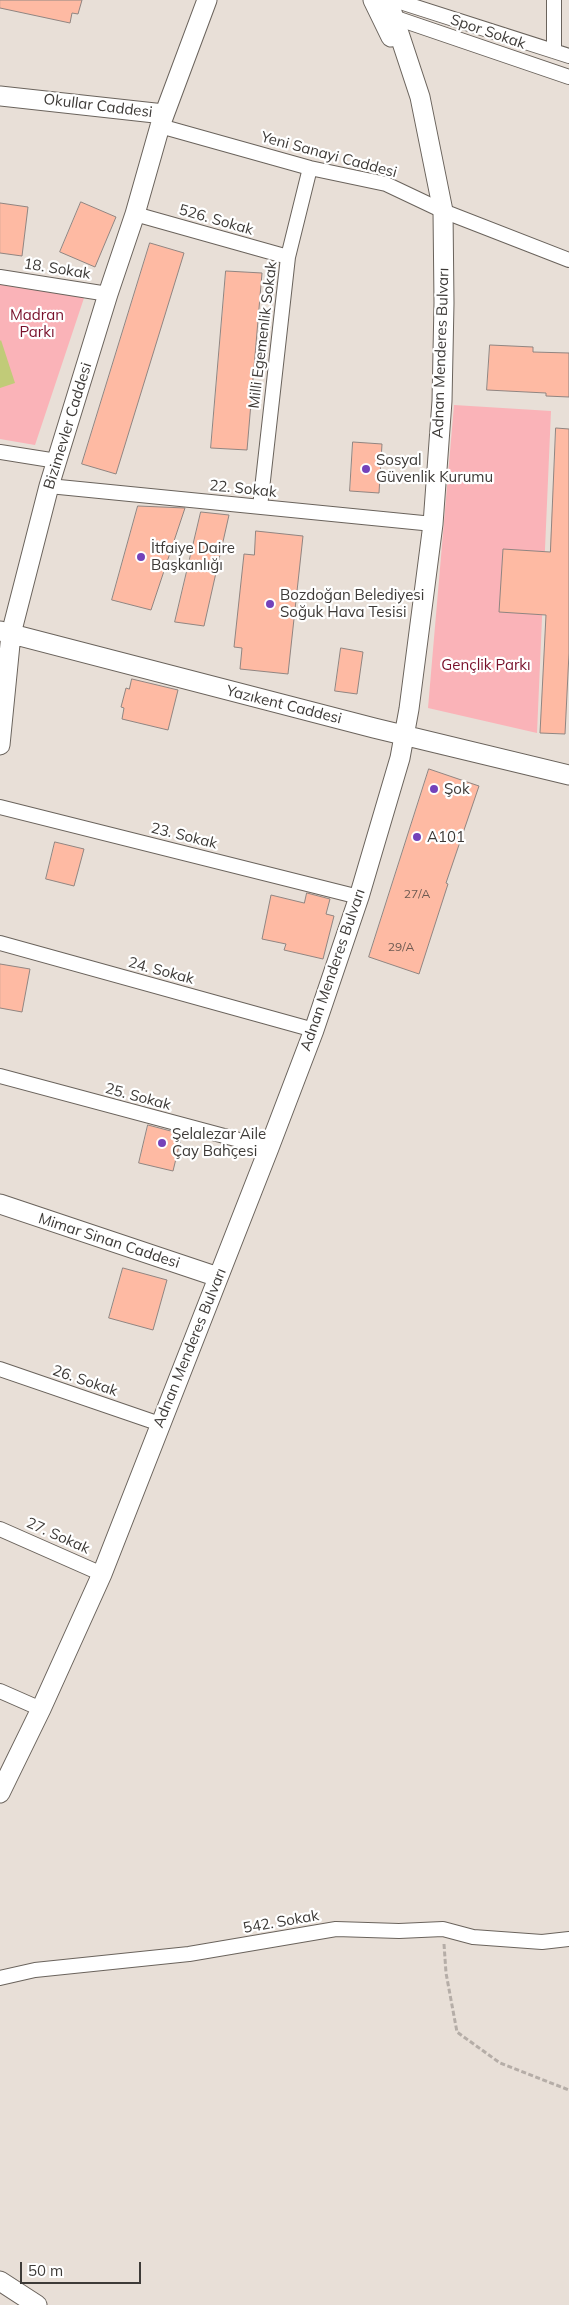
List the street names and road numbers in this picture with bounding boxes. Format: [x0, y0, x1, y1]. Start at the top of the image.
street label: Spor Sokak [448, 11, 528, 53]
street label: Okullar Caddesi [42, 90, 154, 122]
street label: Yeni Sanayi Caddesi [259, 128, 399, 182]
street label: 526. Sokak [177, 201, 255, 239]
street label: 18. Sokak [22, 255, 92, 283]
street label: Milli Egemenlik Sokak [245, 260, 281, 410]
street label: Adnan Menderes Bulvarı [429, 267, 453, 439]
street label: Bizimevler Caddesi [40, 360, 96, 492]
street label: 22. Sokak [208, 477, 278, 501]
street label: Yazıkent Caddesi [225, 682, 343, 728]
street label: 23. Sokak [149, 819, 219, 853]
street label: Adnan Menderes Bulvarı [297, 886, 369, 1054]
street label: 24. Sokak [126, 954, 196, 988]
street label: 25. Sokak [103, 1080, 173, 1114]
street label: Mimar Sinan Caddesi [36, 1210, 182, 1272]
street label: Adnan Menderes Bulvarı [150, 1266, 230, 1430]
street label: 26. Sokak [50, 1361, 120, 1401]
street label: 27. Sokak [23, 1514, 93, 1558]
street label: 542. Sokak [242, 1906, 320, 1938]

